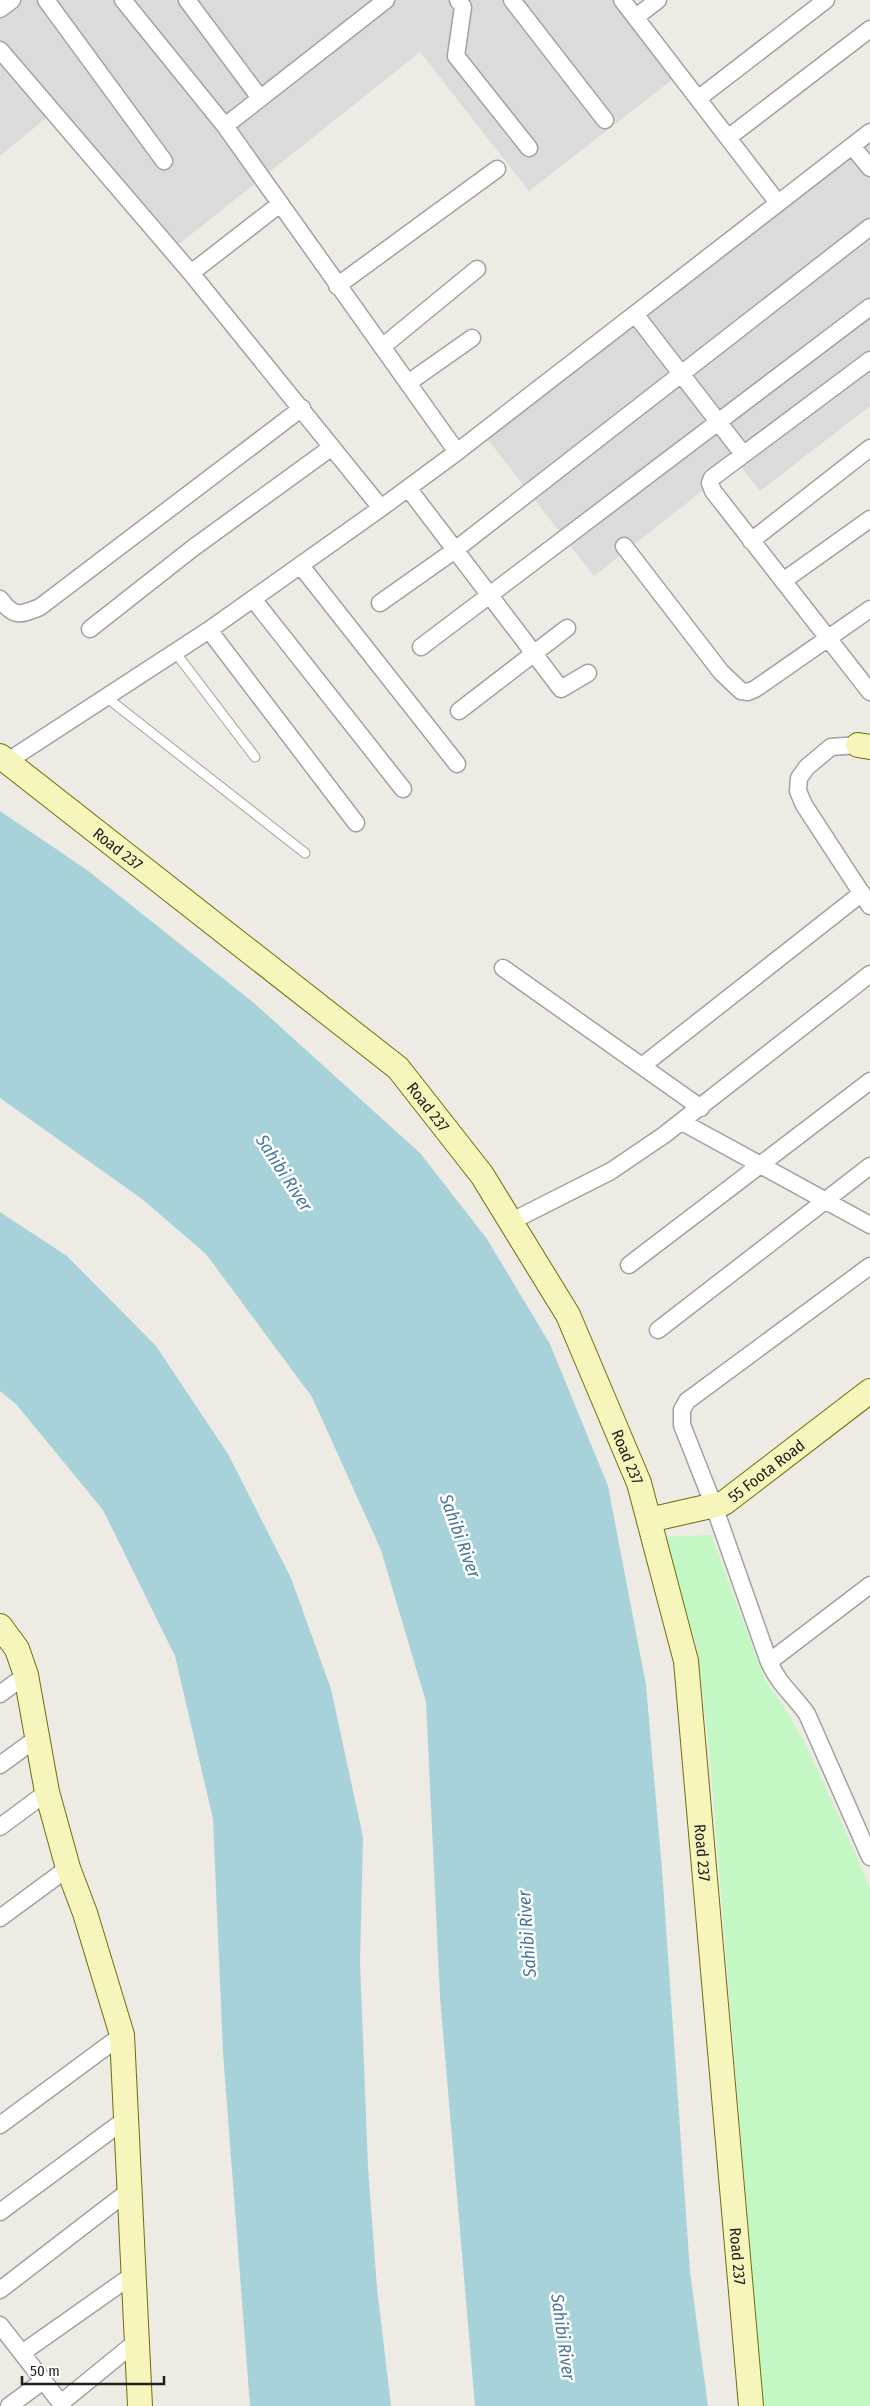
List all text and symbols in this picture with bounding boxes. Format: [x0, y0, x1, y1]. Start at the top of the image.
street label: Road 237 [90, 823, 147, 874]
street label: Road 237 [403, 1078, 454, 1136]
water label: Sahibi River [250, 1130, 317, 1216]
street label: Road 237 [608, 1427, 648, 1488]
street label: 55 Foota Road [724, 1435, 808, 1506]
water label: Sahibi River [434, 1490, 486, 1581]
street label: Road 237 [691, 1823, 715, 1883]
water label: Sahibi River [513, 1889, 541, 1979]
street label: Road 237 [726, 2227, 750, 2286]
water label: Sahibi River [546, 2291, 580, 2382]
scale bar [22, 2354, 165, 2386]
text: 50 m [30, 2362, 60, 2380]

